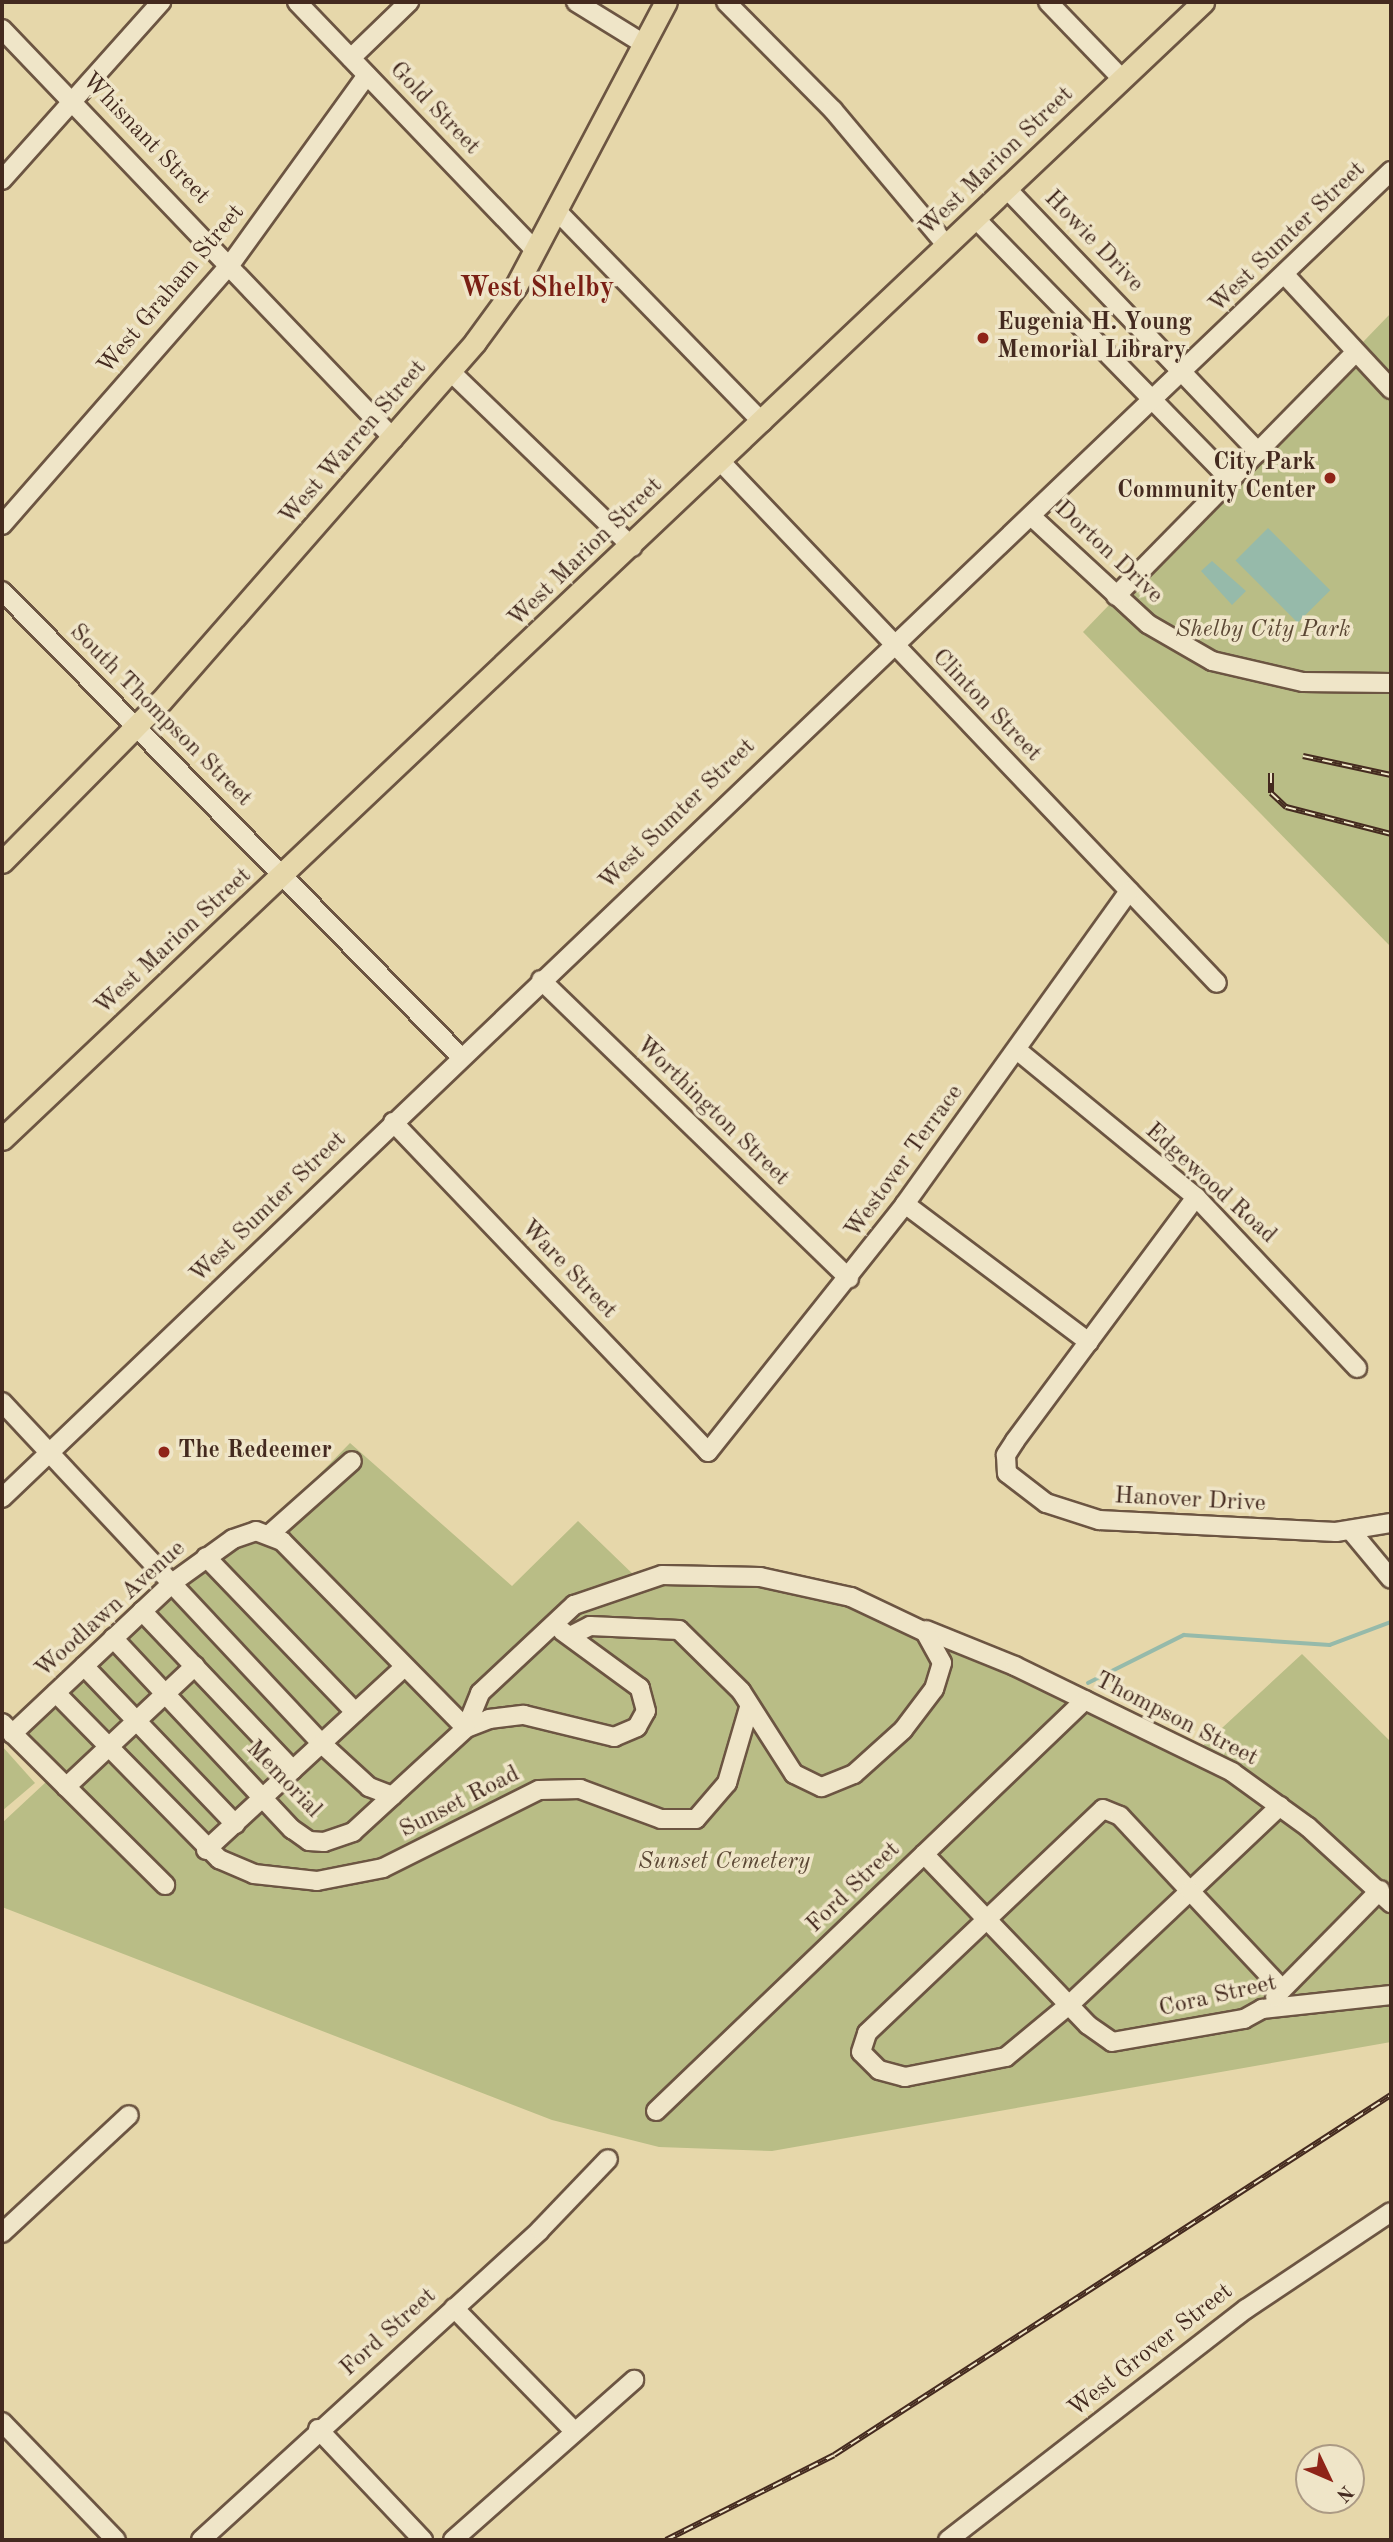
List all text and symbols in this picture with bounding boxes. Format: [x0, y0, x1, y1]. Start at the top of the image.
street label: Gold Street [382, 56, 486, 162]
street label: Whisnant Street [75, 67, 215, 211]
street label: West Marion Street [914, 81, 1080, 243]
street label: West Sumter Street [1204, 156, 1372, 320]
street label: Howie Drive [1037, 185, 1149, 299]
street label: West Graham Street [92, 199, 252, 381]
district label: West Shelby [459, 272, 615, 306]
place label: Eugenia H. Young Memorial Library [997, 310, 1192, 366]
marker: Eugenia H. Young Memorial Library [975, 330, 991, 346]
street label: West Warren Street [274, 355, 434, 531]
place label: City Park Community Center [1117, 450, 1316, 506]
marker: City Park Community Center [1322, 470, 1338, 486]
street label: West Marion Street [503, 472, 669, 634]
street label: Dorton Drive [1048, 495, 1168, 611]
park label: Shelby City Park [1176, 617, 1350, 645]
street label: South Thompson Street [63, 619, 257, 813]
street label: Clinton Street [925, 644, 1047, 768]
street label: West Sumter Street [594, 733, 762, 897]
street label: West Marion Street [90, 862, 258, 1022]
street label: Worthington Street [629, 1031, 795, 1193]
street label: Westover Terrace [840, 1080, 970, 1244]
street label: Edgewood Road [1138, 1117, 1282, 1251]
street label: West Sumter Street [185, 1126, 353, 1290]
street label: Ware Street [514, 1214, 622, 1326]
place label: The Redeemer [178, 1438, 332, 1466]
marker: The Redeemer [156, 1444, 172, 1460]
street label: Hanover Drive [1114, 1483, 1266, 1519]
street label: Woodlawn Avenue [30, 1535, 192, 1685]
street label: Thompson Street [1090, 1666, 1262, 1774]
street label: Memorial [239, 1735, 327, 1825]
street label: Sunset Road [395, 1761, 525, 1845]
street label: Ford Street [801, 1836, 907, 1940]
park label: Sunset Cemetery [638, 1849, 810, 1877]
street label: Cora Street [1156, 1969, 1280, 2025]
street label: West Grover Street [1063, 2278, 1239, 2424]
street label: Ford Street [335, 2282, 443, 2384]
north arrow [1295, 2444, 1365, 2514]
text: N [1332, 2481, 1356, 2504]

